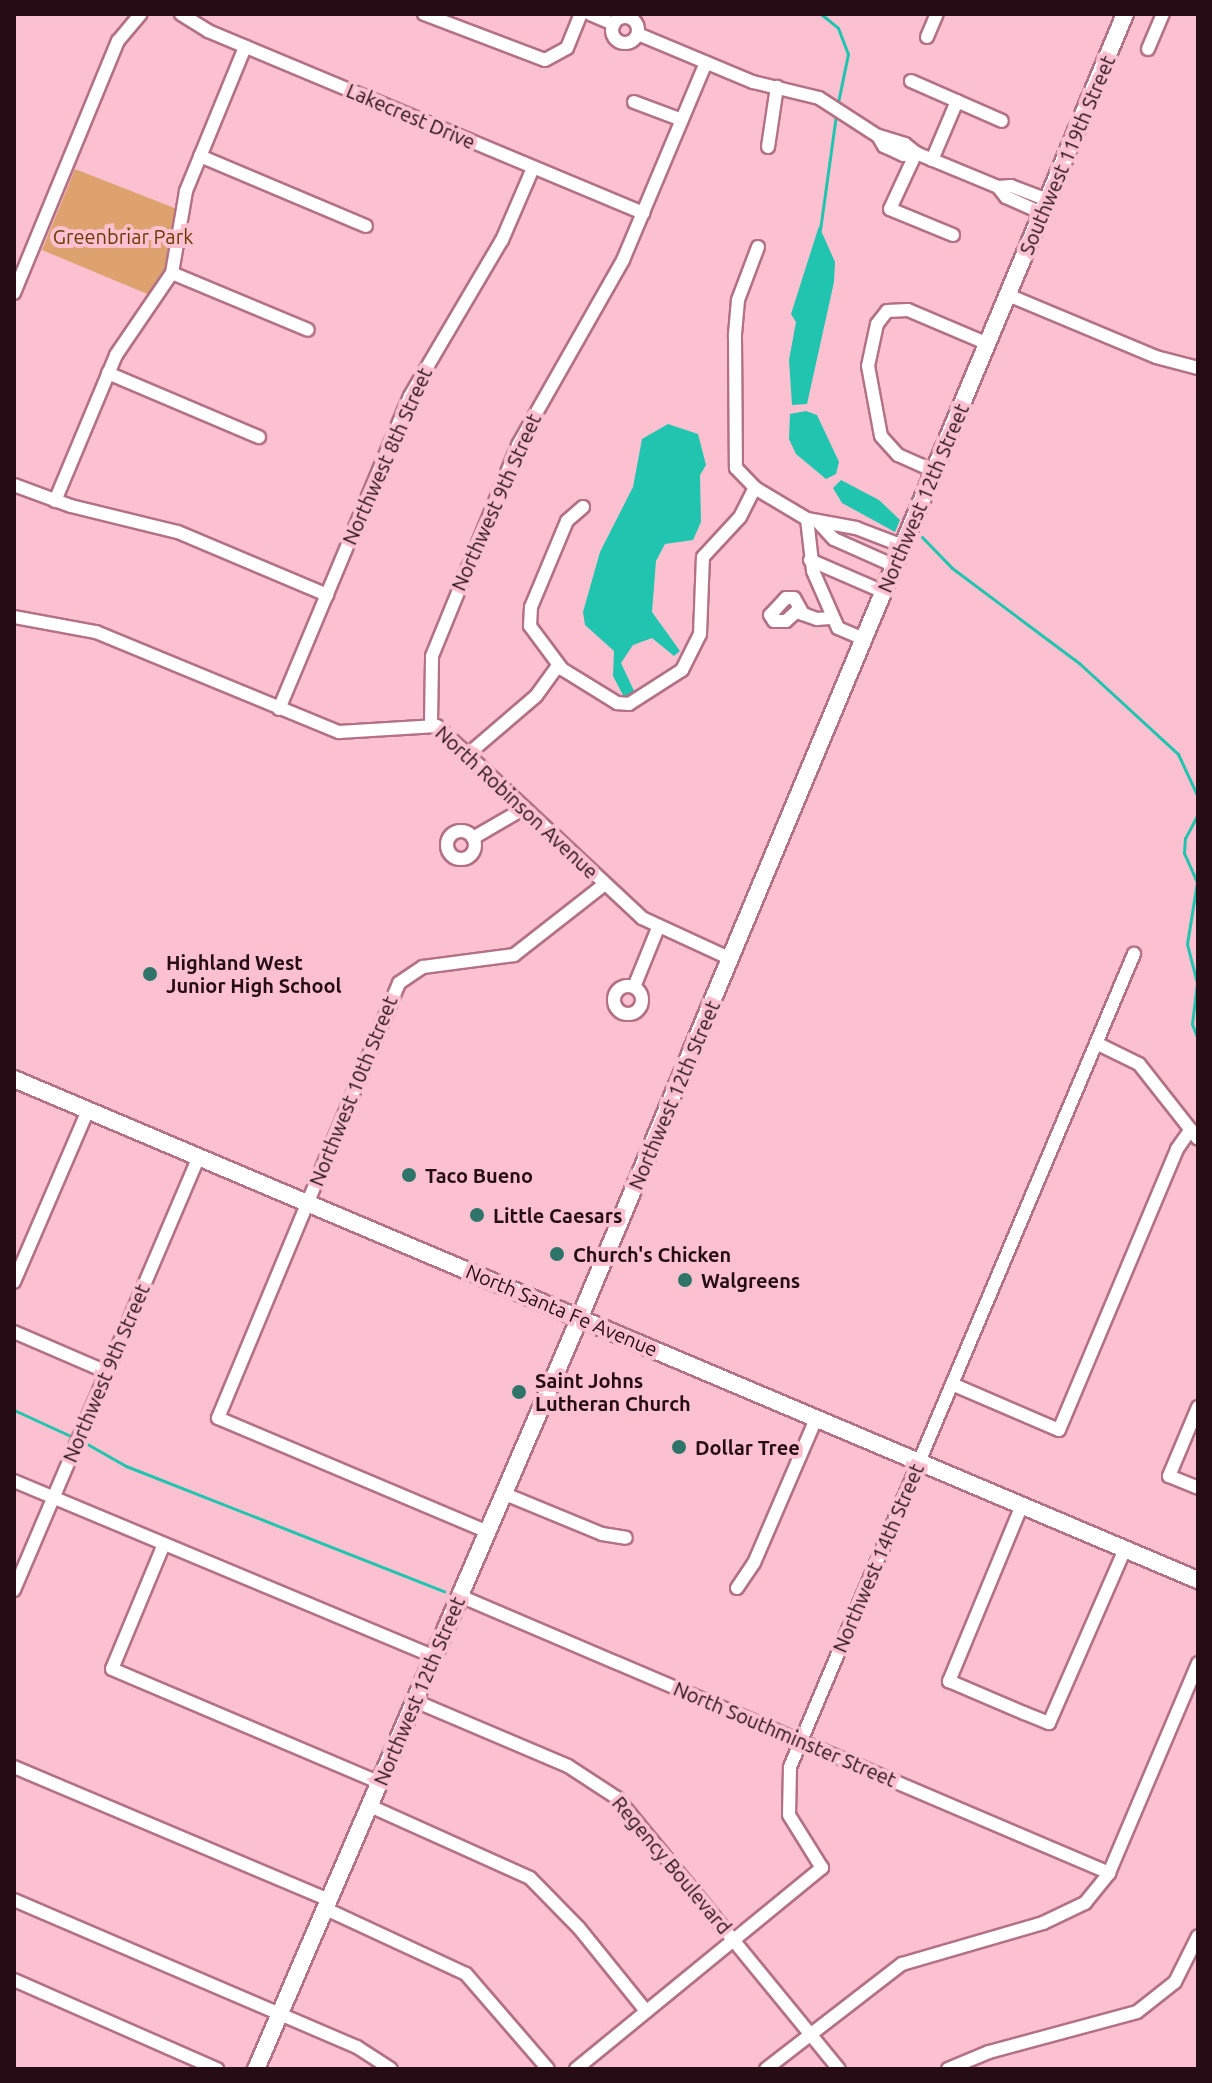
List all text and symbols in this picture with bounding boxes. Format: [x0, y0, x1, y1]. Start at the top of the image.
street label: Southwest 119th Street [1014, 52, 1120, 258]
street label: Lakecrest Drive [343, 78, 479, 154]
park label: Greenbriar Park [53, 224, 193, 248]
street label: Northwest 8th Street [337, 364, 437, 548]
street label: Northwest 12th Street [872, 400, 974, 596]
street label: Northwest 9th Street [446, 410, 546, 594]
street label: North Robinson Avenue [431, 720, 603, 884]
place label: Highland West Junior High School [166, 950, 342, 997]
marker: Highland West Junior High School [141, 965, 159, 983]
street label: Northwest 10th Street [304, 993, 402, 1189]
street label: Northwest 12th Street [623, 997, 725, 1193]
place label: Taco Bueno [425, 1163, 533, 1187]
marker: Taco Bueno [400, 1166, 418, 1184]
place label: Little Caesars [493, 1203, 622, 1227]
marker: Little Caesars [468, 1206, 486, 1224]
place label: Church's Chicken [573, 1242, 731, 1266]
marker: Church's Chicken [548, 1245, 566, 1263]
street label: North Santa Fe Avenue [463, 1259, 661, 1361]
place label: Walgreens [701, 1268, 800, 1292]
marker: Walgreens [676, 1271, 694, 1289]
street label: Northwest 9th Street [58, 1280, 154, 1466]
place label: Saint Johns Lutheran Church [535, 1368, 691, 1415]
marker: Saint Johns Lutheran Church [510, 1383, 528, 1401]
place label: Dollar Tree [695, 1435, 800, 1459]
marker: Dollar Tree [670, 1438, 688, 1456]
street label: Northwest 14th Street [827, 1460, 929, 1656]
street label: Northwest 12th Street [368, 1593, 470, 1789]
street label: North Southminster Street [670, 1676, 900, 1792]
street label: Regency Boulevard [607, 1791, 737, 1939]

